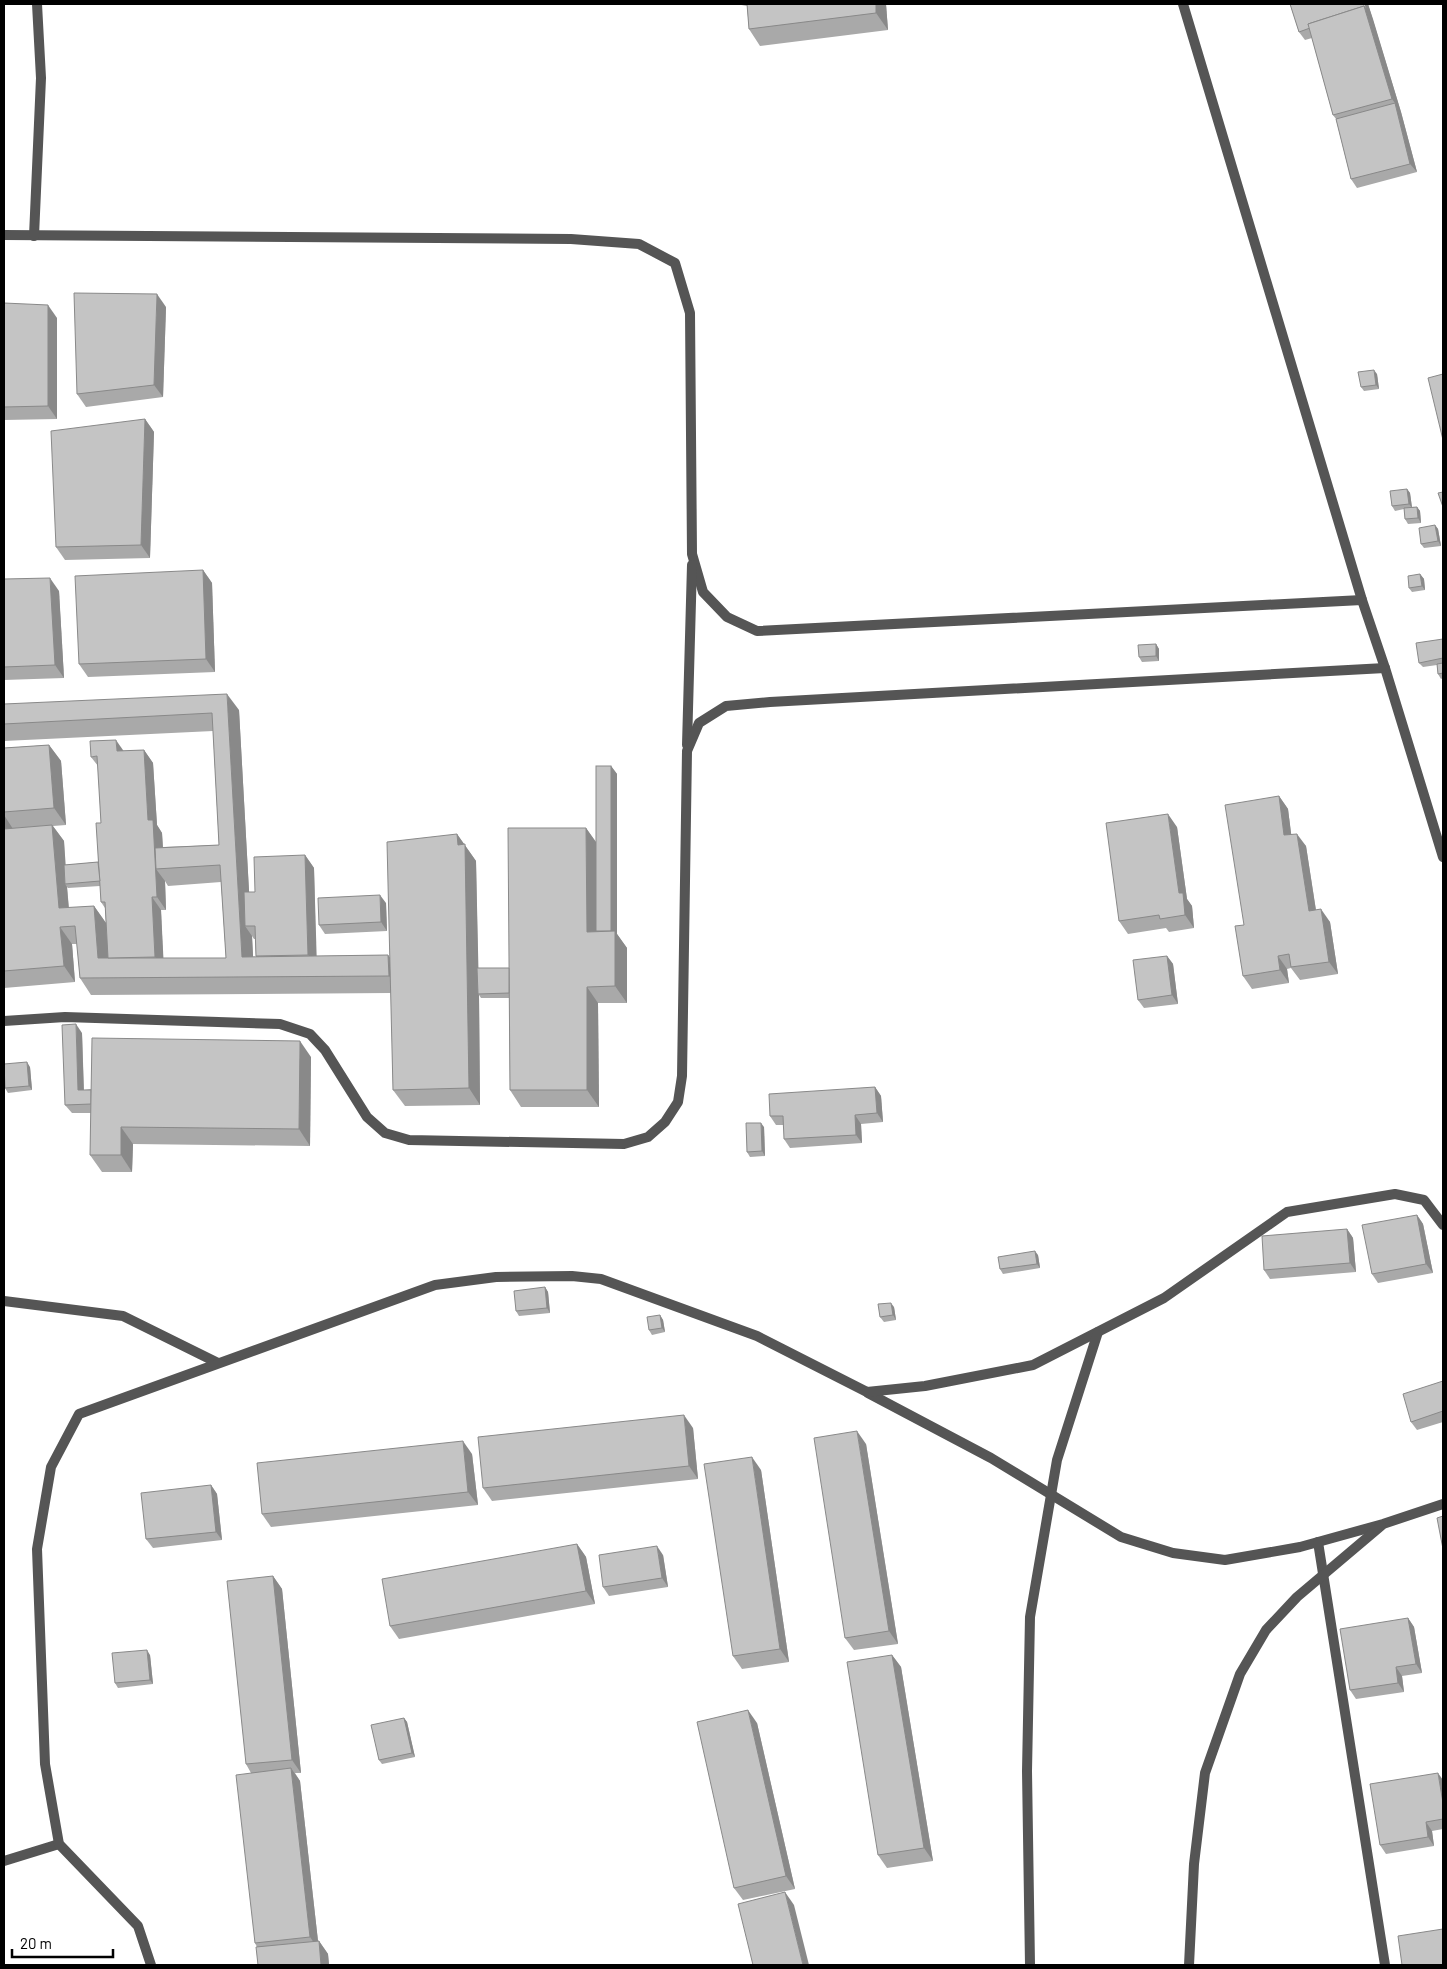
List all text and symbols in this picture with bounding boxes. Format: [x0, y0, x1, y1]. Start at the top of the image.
scale bar [12, 1926, 114, 1958]
text: 20 m [20, 1934, 52, 1952]

